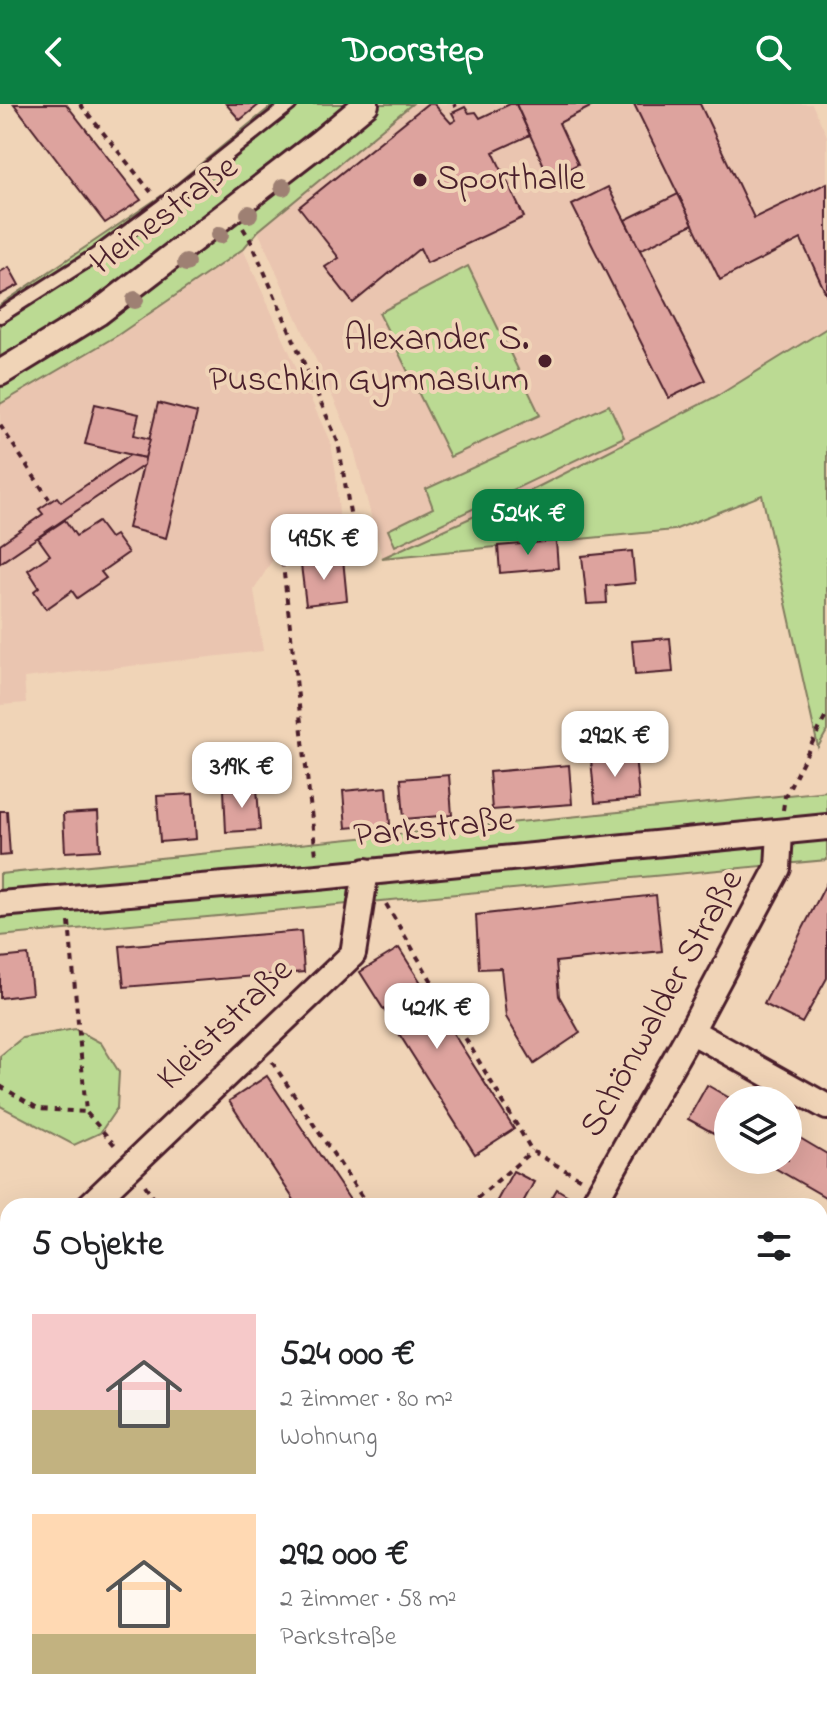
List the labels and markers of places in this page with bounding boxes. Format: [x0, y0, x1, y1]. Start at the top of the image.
place label: Sporthalle [436, 154, 586, 207]
marker: Sporthalle [411, 171, 429, 189]
place label: Alexander S. Puschkin Gymnasium [208, 314, 529, 408]
marker: Alexander S. Puschkin Gymnasium [536, 352, 554, 370]
pin: 524K € [463, 489, 593, 557]
pin: 495K € [259, 514, 389, 582]
pin: 292K € [550, 711, 680, 779]
pin: 319K € [177, 742, 307, 810]
pin: 421K € [372, 983, 502, 1051]

